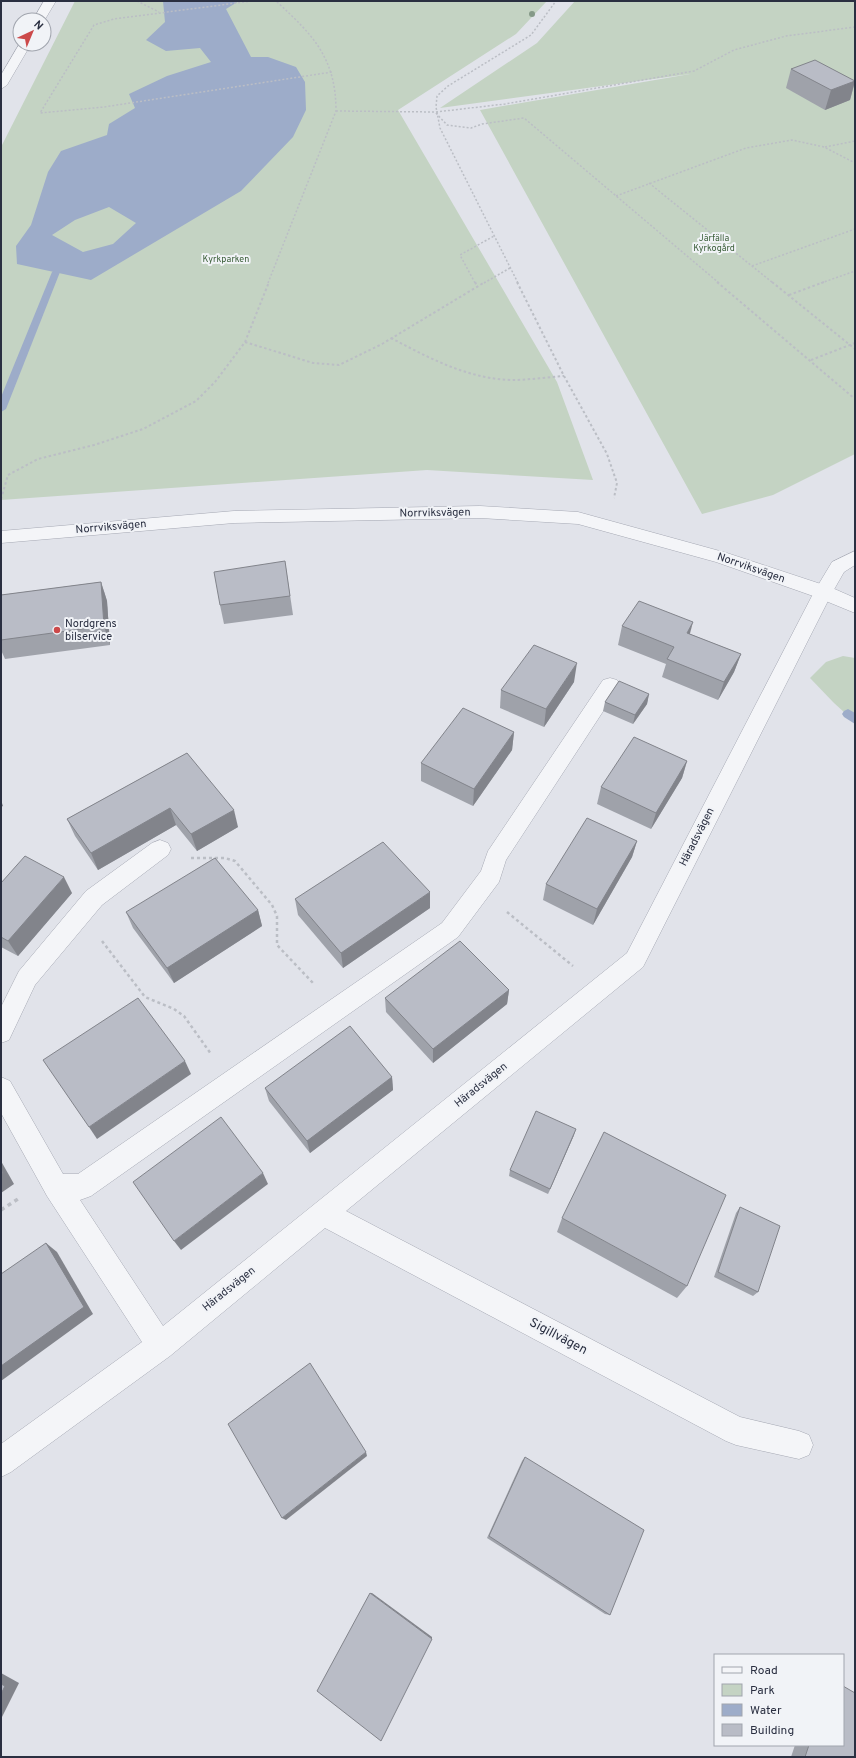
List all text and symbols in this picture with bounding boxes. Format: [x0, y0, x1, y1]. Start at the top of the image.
north arrow [12, 12, 52, 52]
text: N [31, 18, 46, 33]
park label: Järfälla Kyrkogård [693, 233, 735, 254]
park label: Kyrkparken [203, 254, 249, 265]
street label: Norrviksvägen [399, 505, 471, 521]
street label: Norrviksvägen [75, 517, 147, 537]
street label: Norrviksvägen [715, 550, 787, 586]
place label: Nordgrens bilservice [65, 617, 117, 644]
marker: Nordgrens bilservice [52, 625, 62, 635]
street label: Häradsvägen [676, 805, 718, 869]
street label: Häradsvägen [452, 1059, 510, 1111]
street label: Häradsvägen [200, 1263, 258, 1315]
street label: Sigillvägen [526, 1315, 590, 1359]
legend [714, 1654, 844, 1746]
text: Road [750, 1663, 778, 1679]
text: Park [750, 1683, 775, 1699]
text: Water [750, 1703, 782, 1719]
text: Building [750, 1723, 794, 1739]

